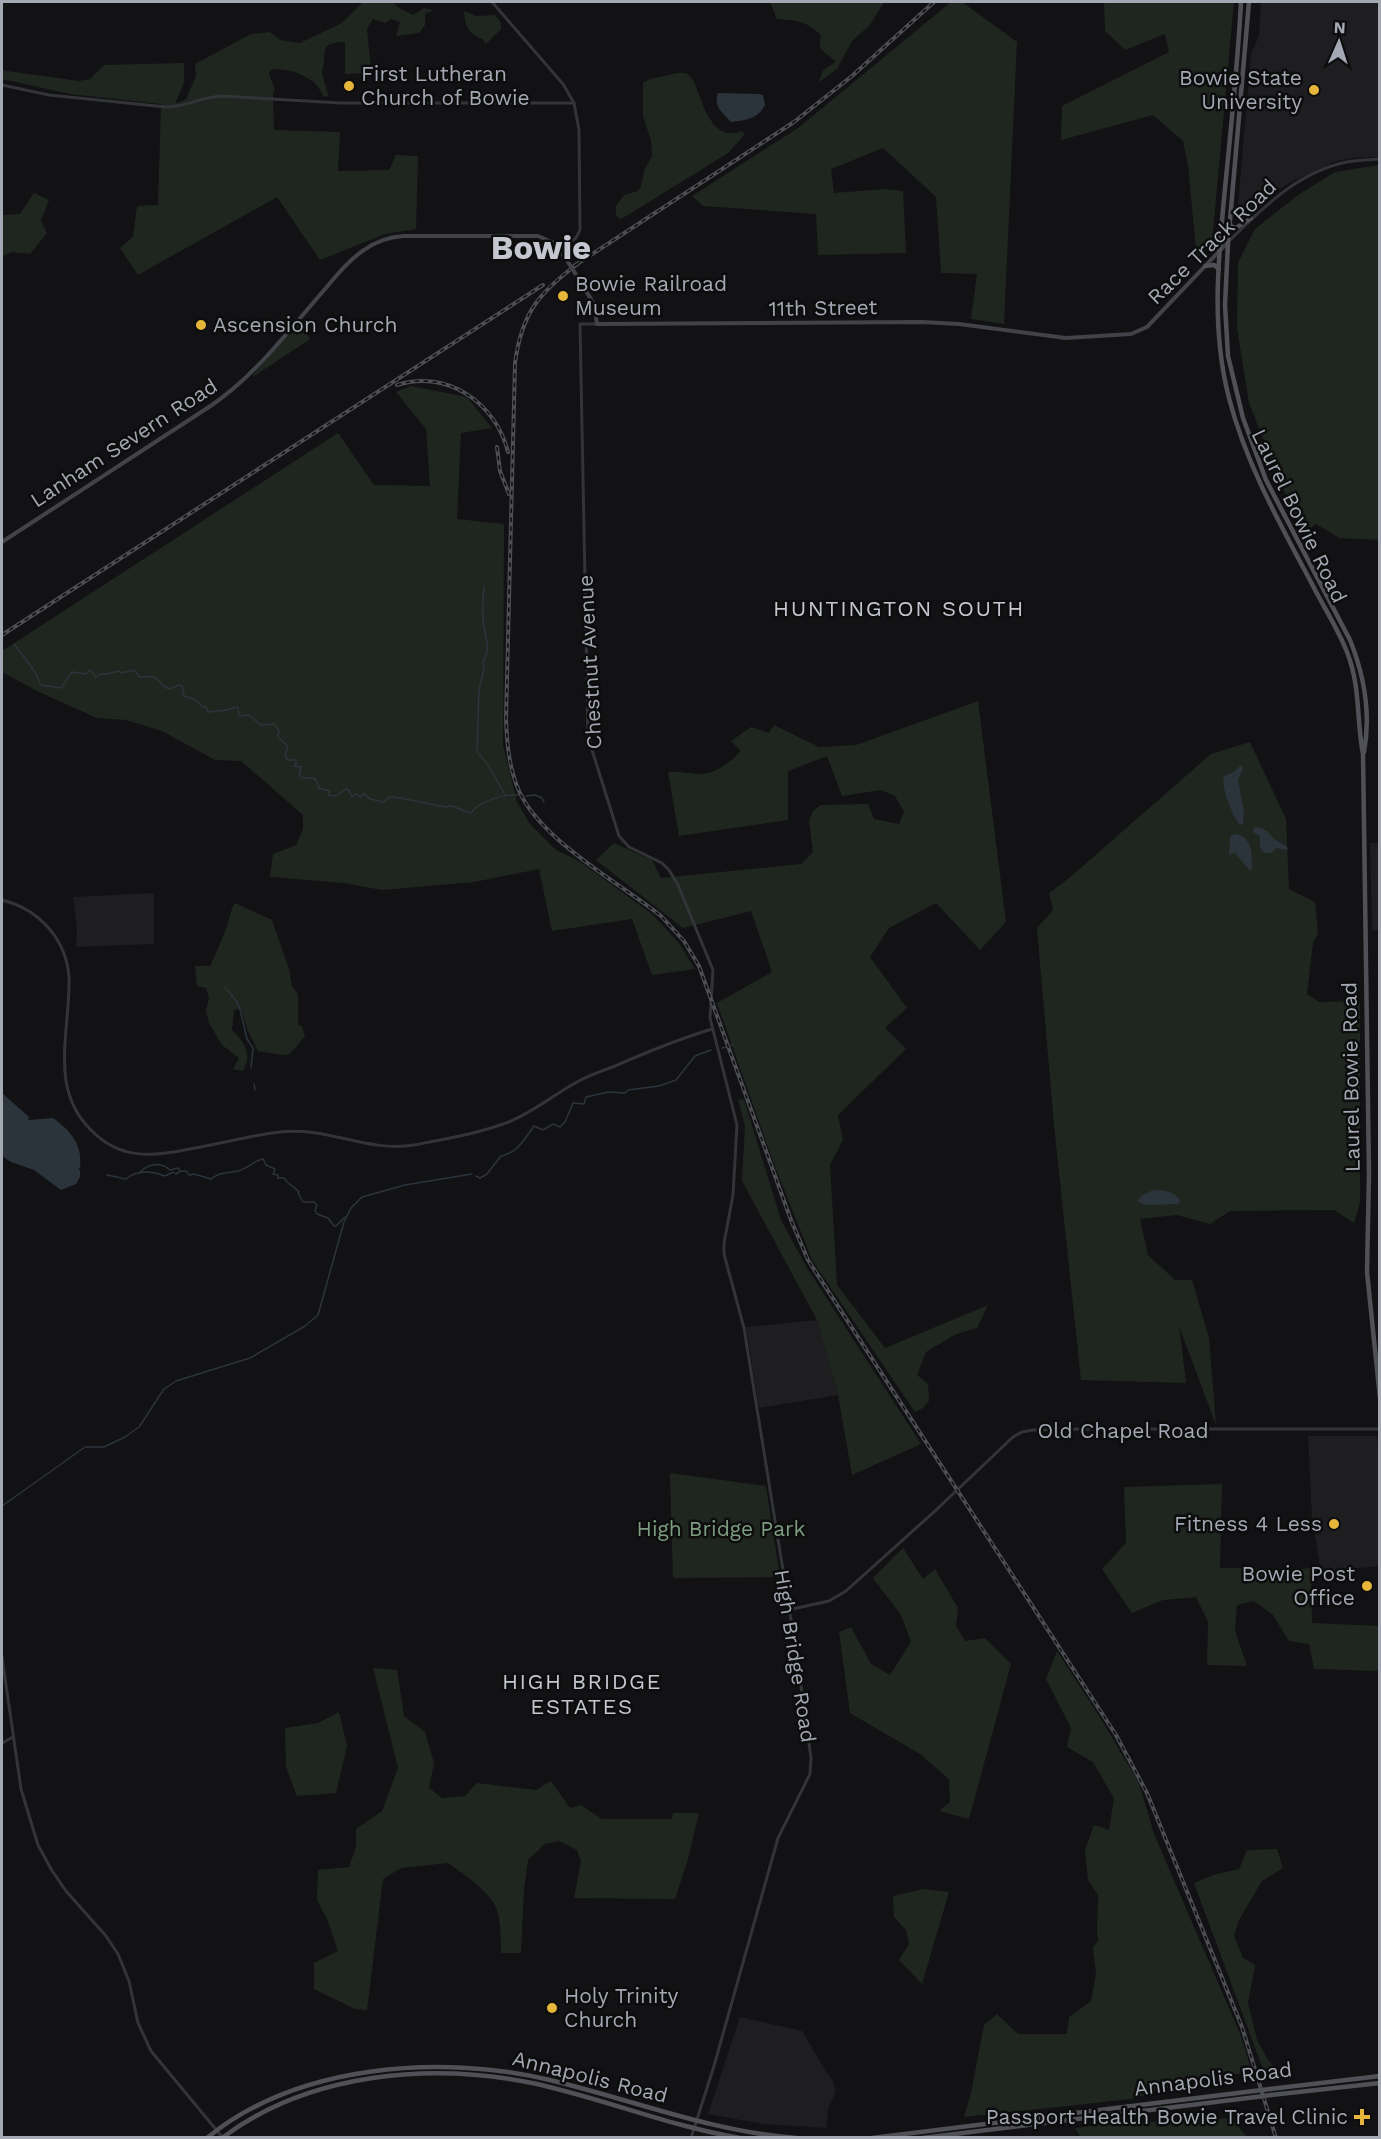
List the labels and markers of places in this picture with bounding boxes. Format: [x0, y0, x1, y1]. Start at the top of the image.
place label: First Lutheran Church of Bowie [361, 61, 530, 110]
place label: Bowie State University [1179, 65, 1302, 114]
marker: First Lutheran Church of Bowie [342, 79, 356, 93]
marker: Bowie State University [1307, 83, 1321, 97]
place label: Bowie Railroad Museum [575, 271, 727, 320]
marker: Bowie Railroad Museum [556, 289, 570, 303]
place label: Ascension Church [213, 312, 397, 337]
marker: Ascension Church [194, 318, 208, 332]
place label: Fitness 4 Less [1174, 1511, 1322, 1536]
marker: Fitness 4 Less [1327, 1517, 1341, 1531]
place label: Bowie Post Office [1242, 1561, 1355, 1610]
marker: Bowie Post Office [1360, 1579, 1374, 1593]
place label: Holy Trinity Church [564, 1983, 678, 2032]
marker: Holy Trinity Church [545, 2001, 559, 2015]
place label: Passport Health Bowie Travel Clinic [986, 2104, 1348, 2129]
marker: Passport Health Bowie Travel Clinic [1353, 2108, 1371, 2126]

